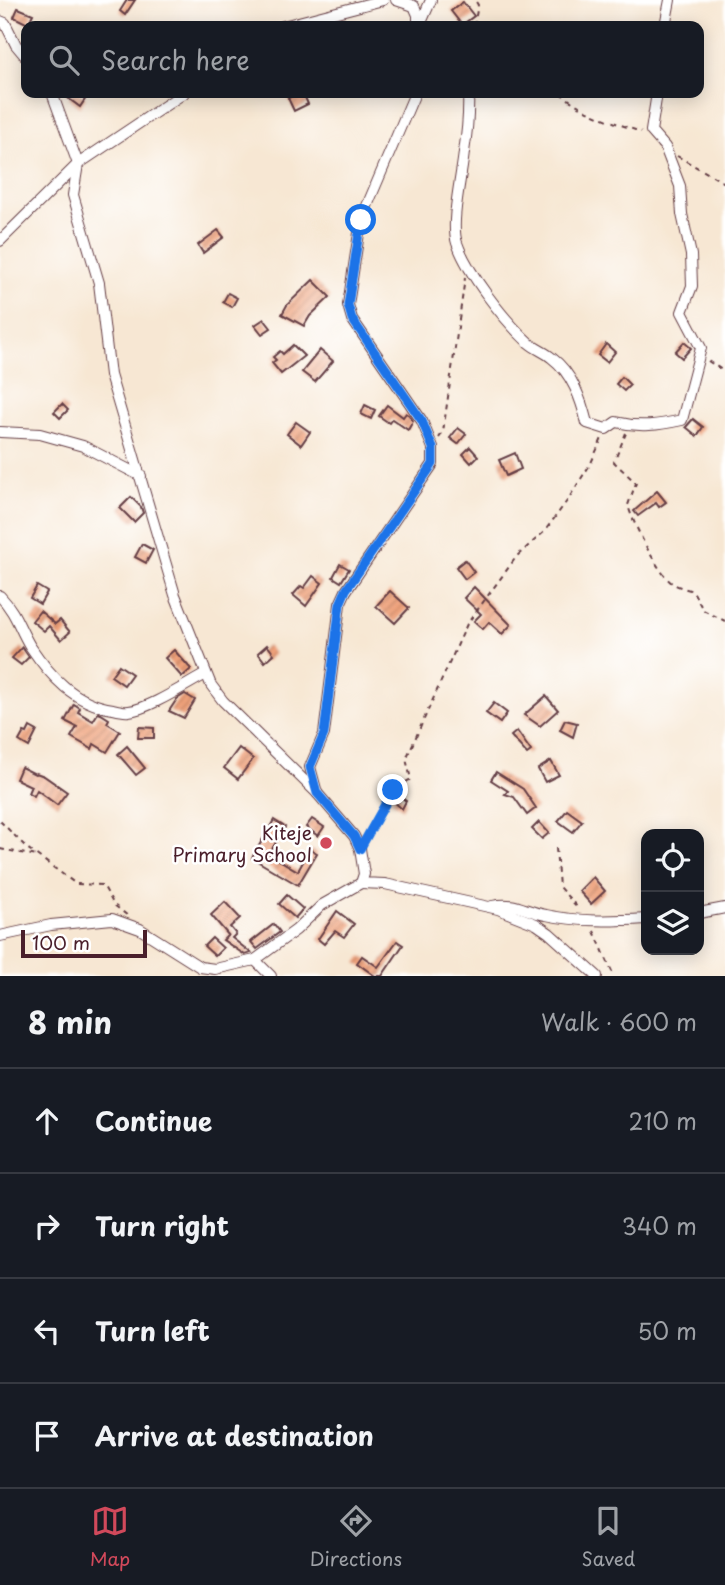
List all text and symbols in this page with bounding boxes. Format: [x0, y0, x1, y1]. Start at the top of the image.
search box [21, 21, 704, 98]
text: Search here [101, 40, 250, 79]
icon: search [45, 41, 83, 79]
route start [345, 204, 376, 235]
route end [377, 774, 408, 805]
place label: Kiteje Primary School [172, 818, 312, 868]
map controls [641, 829, 704, 955]
button: locate [641, 829, 704, 892]
marker: Kiteje Primary School [318, 835, 334, 851]
button: layers [641, 892, 704, 955]
scale bar [21, 927, 147, 959]
text: 100 m [32, 928, 90, 956]
text: 8 min [28, 999, 112, 1044]
text: Walk · 600 m [541, 1004, 697, 1039]
text: Continue [95, 1101, 212, 1140]
icon: ahead [28, 1102, 66, 1140]
text: 210 m [629, 1103, 697, 1138]
text: Turn right [95, 1206, 229, 1245]
icon: right [28, 1207, 66, 1245]
text: 340 m [622, 1208, 697, 1243]
text: Turn left [95, 1311, 210, 1350]
icon: left [28, 1312, 66, 1350]
text: 50 m [637, 1313, 697, 1348]
text: Arrive at destination [95, 1416, 374, 1455]
icon: arrive [28, 1417, 66, 1455]
tab: Map [90, 1502, 130, 1572]
tab: Directions [310, 1502, 402, 1572]
tab: Saved [581, 1502, 635, 1572]

